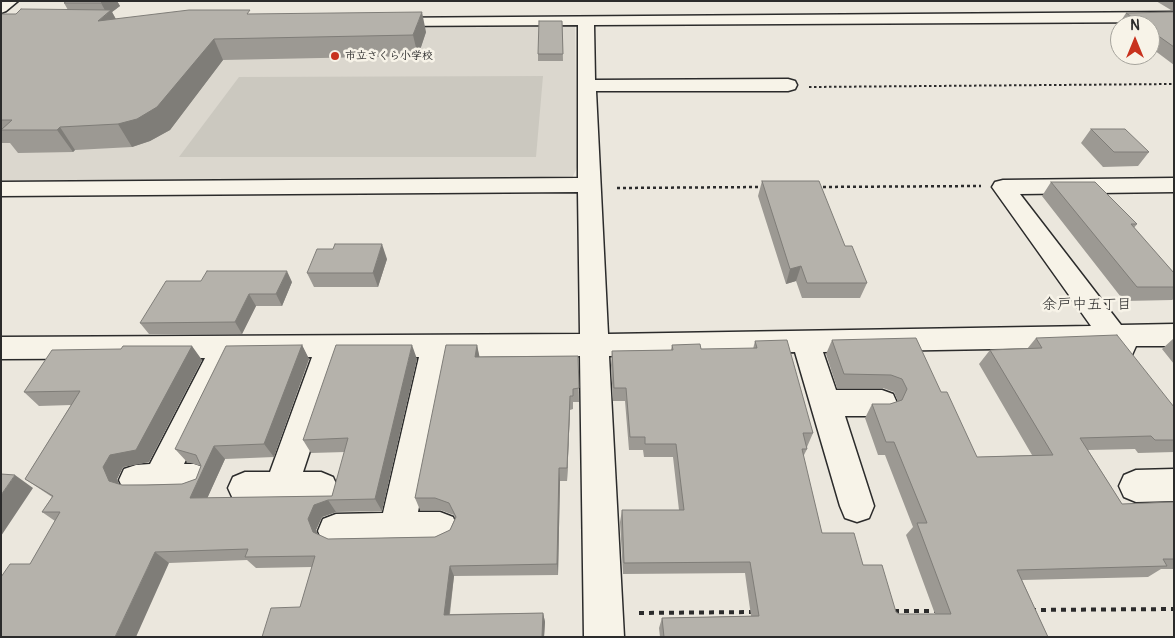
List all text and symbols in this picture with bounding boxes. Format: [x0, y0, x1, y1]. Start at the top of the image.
north arrow [1110, 15, 1160, 65]
text: N [1130, 17, 1140, 34]
place label: 市立さくら小学校 [345, 49, 433, 63]
marker: 市立さくら小学校 [329, 50, 341, 62]
district label: 余戸中五丁目 [1042, 296, 1132, 314]

